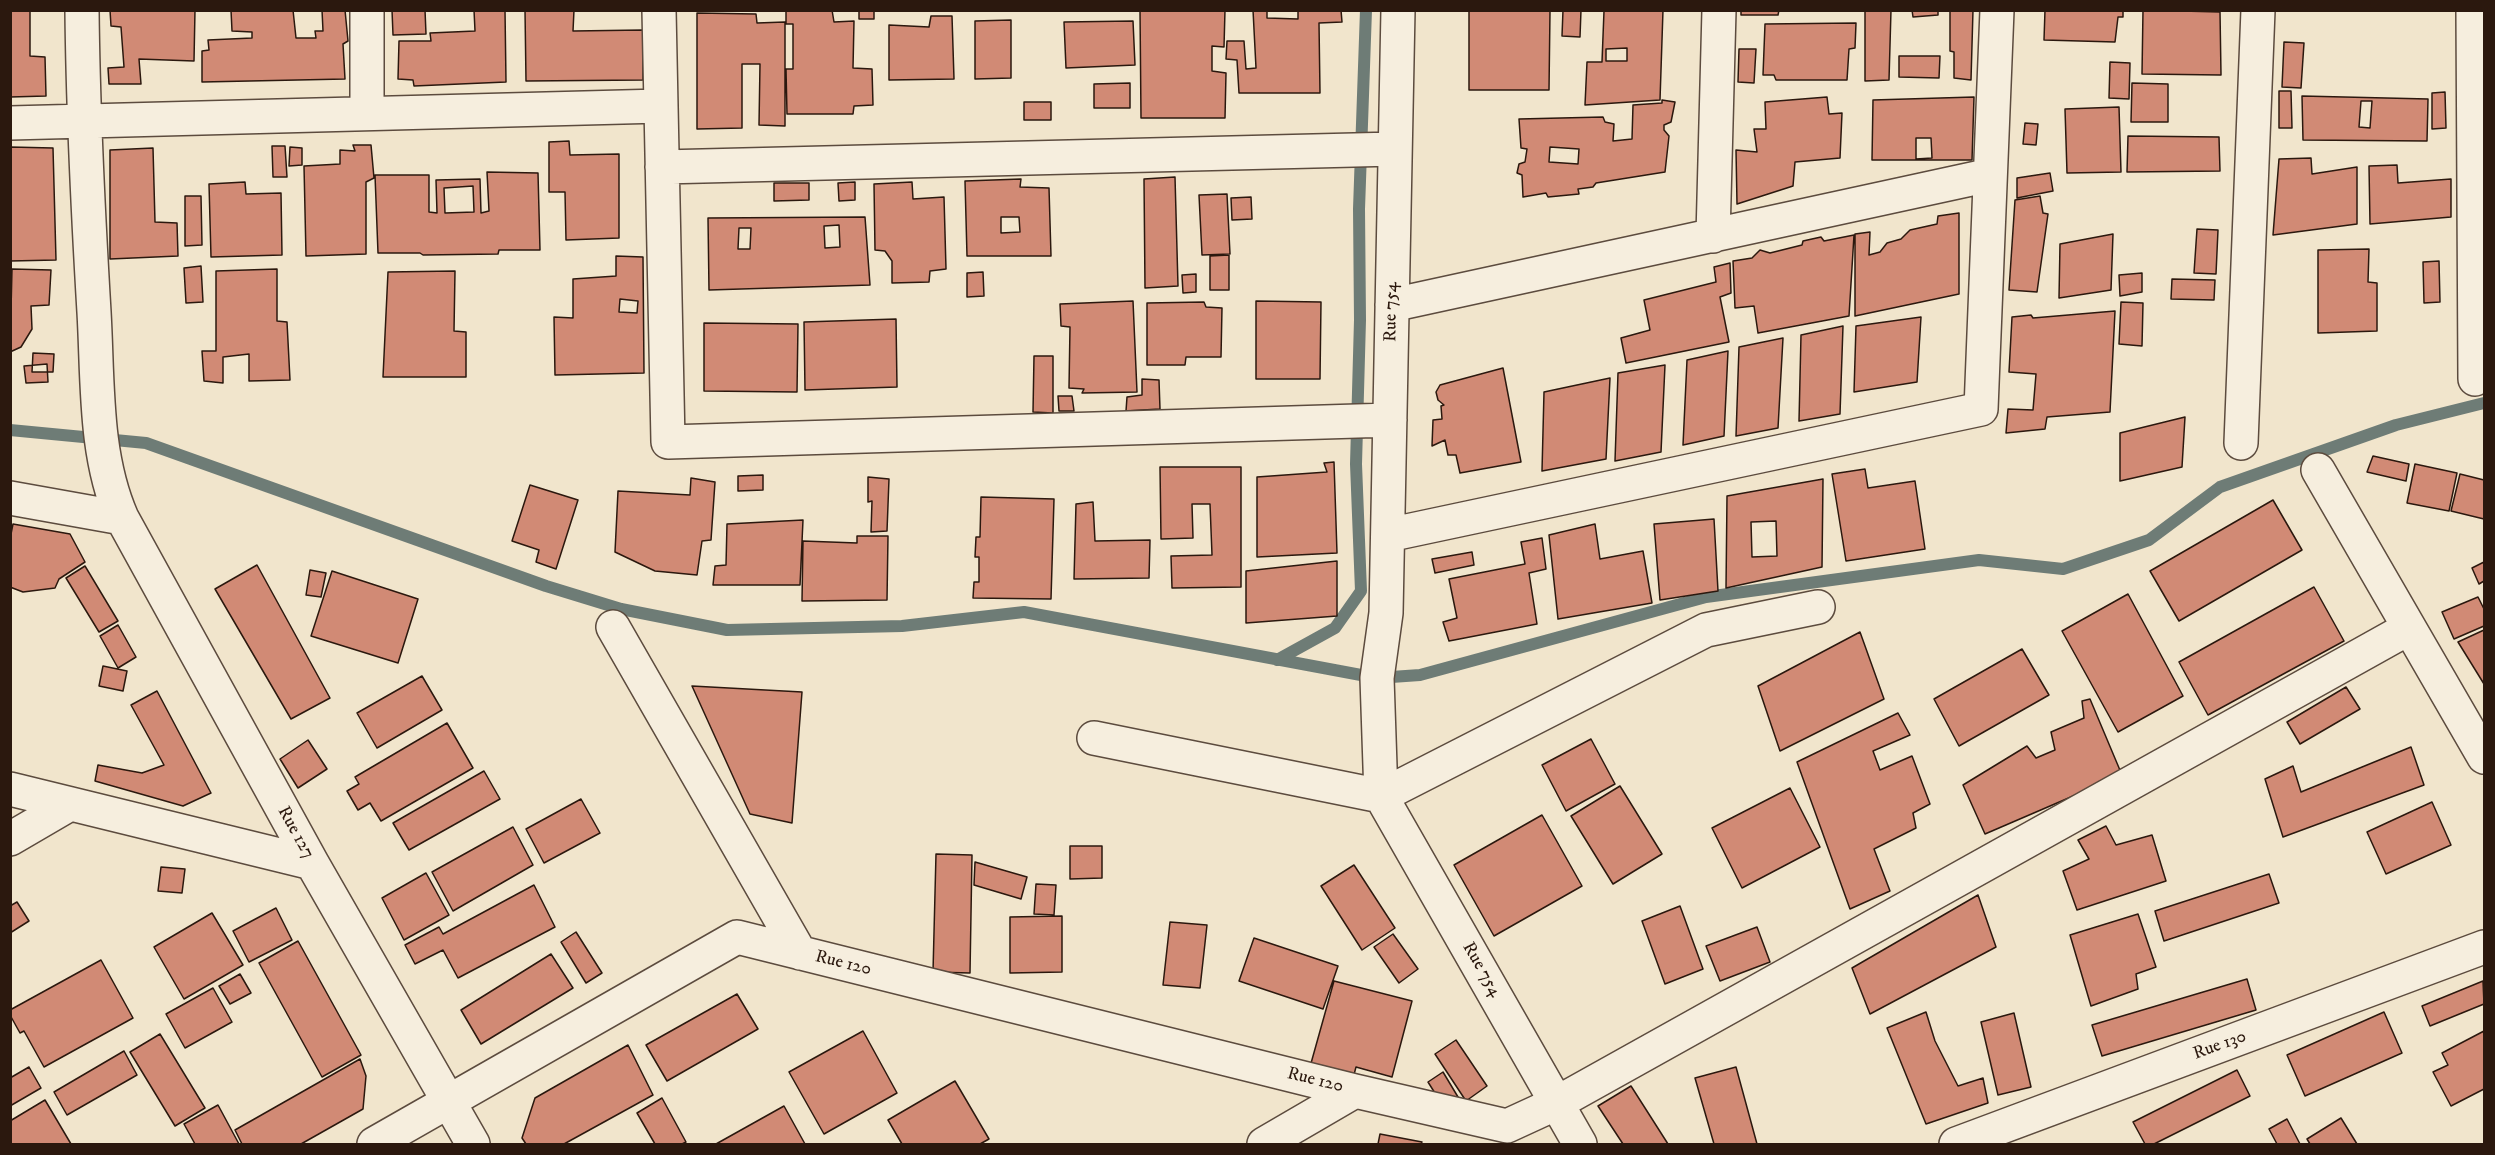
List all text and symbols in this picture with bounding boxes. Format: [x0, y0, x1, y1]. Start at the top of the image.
street label: Rue 754 [1381, 282, 1403, 342]
street label: Rue 127 [272, 803, 318, 863]
street label: Rue 754 [1457, 939, 1505, 1001]
street label: Rue 120 [813, 947, 873, 981]
street label: Rue 130 [2190, 1026, 2250, 1066]
street label: Rue 120 [1285, 1064, 1345, 1098]

